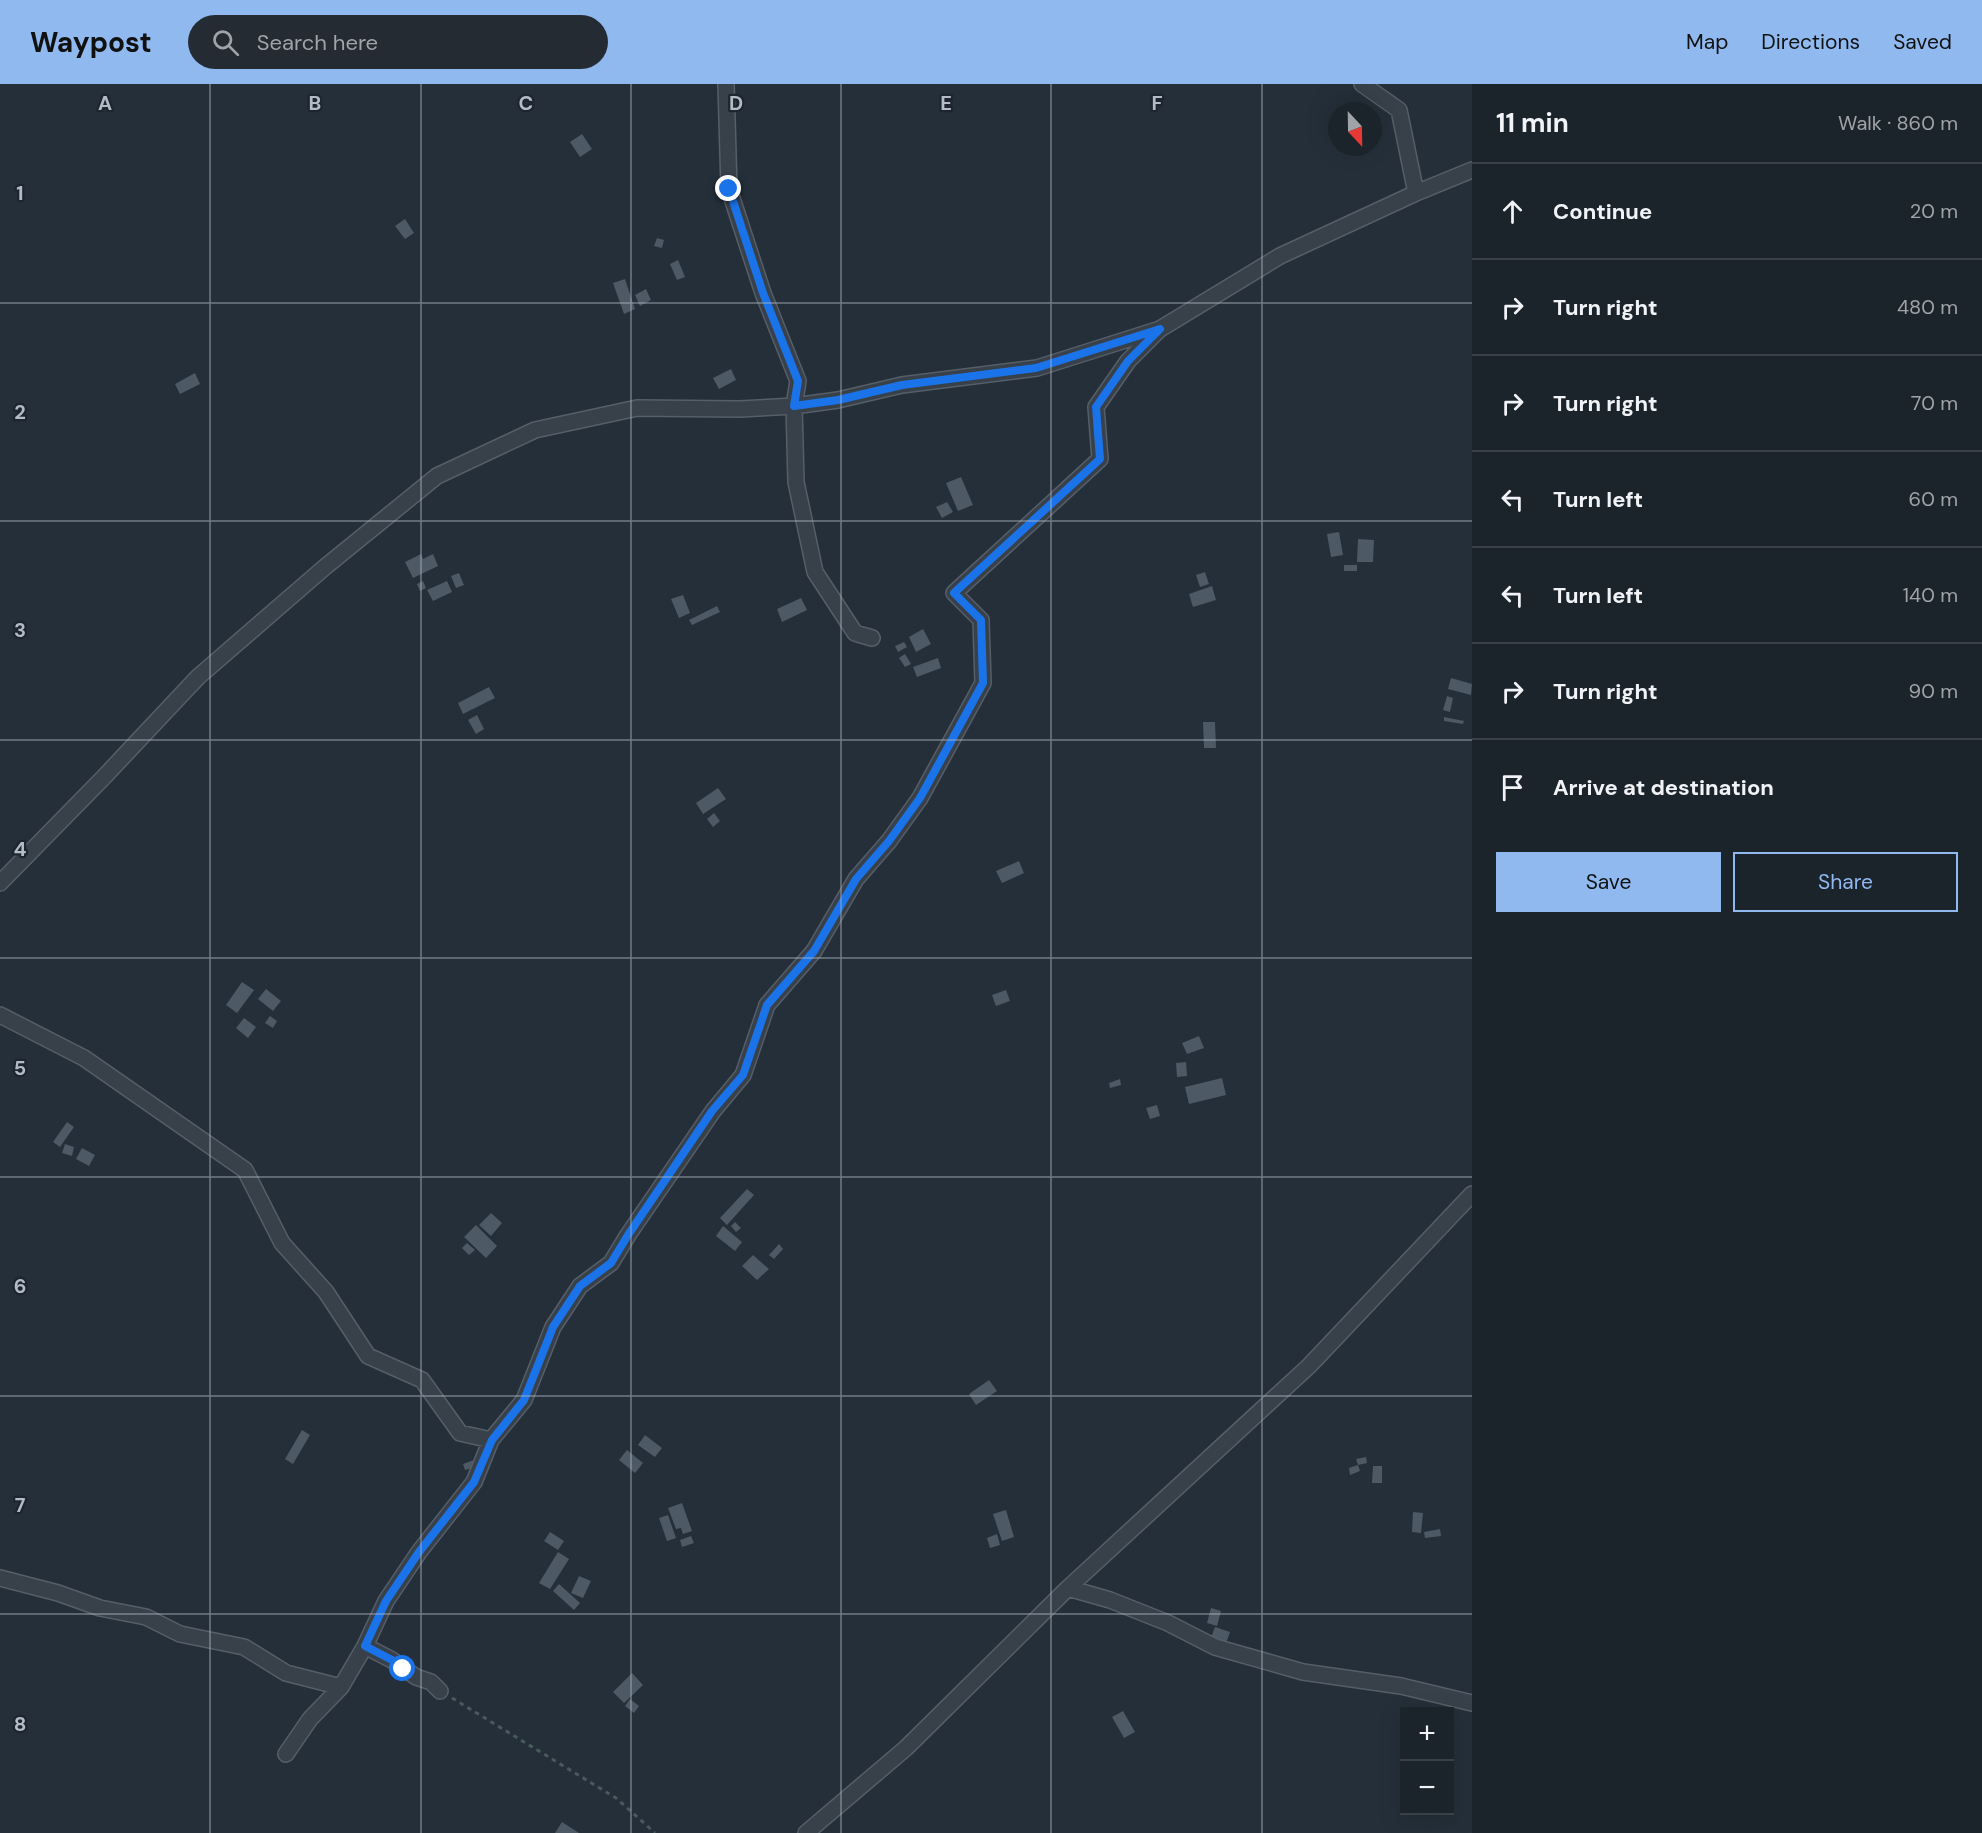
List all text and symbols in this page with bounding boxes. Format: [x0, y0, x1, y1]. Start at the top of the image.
search box [188, 15, 608, 69]
text: Waypost [30, 24, 152, 61]
icon: search [209, 26, 242, 59]
text: Search here [257, 28, 378, 57]
text: Map [1686, 28, 1728, 56]
text: Directions [1761, 28, 1860, 56]
text: Saved [1893, 28, 1952, 56]
text: A [98, 90, 112, 116]
text: B [309, 90, 321, 116]
text: C [519, 90, 533, 116]
text: D [729, 90, 743, 116]
text: E [940, 90, 952, 116]
text: F [1151, 90, 1163, 116]
north arrow [1328, 102, 1382, 156]
text: 11 min [1496, 106, 1569, 140]
text: Walk · 860 m [1838, 110, 1958, 136]
route end [715, 175, 741, 201]
text: 1 [16, 180, 24, 206]
icon: ahead [1496, 195, 1529, 228]
text: Continue [1553, 197, 1652, 226]
text: 20 m [1910, 198, 1958, 224]
icon: right [1496, 291, 1529, 324]
text: Turn right [1553, 293, 1658, 322]
text: 480 m [1897, 294, 1958, 320]
icon: right [1496, 387, 1529, 420]
text: Turn right [1553, 389, 1658, 418]
text: 70 m [1911, 390, 1958, 416]
text: 2 [14, 399, 26, 425]
icon: left [1496, 483, 1529, 516]
text: Turn left [1553, 485, 1643, 514]
text: 60 m [1909, 486, 1958, 512]
icon: left [1496, 579, 1529, 612]
text: Turn left [1553, 581, 1643, 610]
text: 140 m [1903, 582, 1958, 608]
text: 3 [14, 617, 26, 643]
icon: right [1496, 675, 1529, 708]
text: Turn right [1553, 677, 1658, 706]
text: 90 m [1909, 678, 1958, 704]
icon: arrive [1496, 771, 1529, 804]
text: Arrive at destination [1553, 773, 1774, 802]
text: 4 [14, 836, 27, 862]
button: Save [1496, 852, 1721, 912]
button: Share [1733, 852, 1958, 912]
text: 5 [14, 1055, 26, 1081]
text: 6 [14, 1273, 26, 1299]
text: 7 [15, 1492, 26, 1518]
route start [389, 1655, 415, 1681]
map controls [1400, 1707, 1454, 1815]
button: + [1400, 1707, 1454, 1761]
text: 8 [14, 1711, 26, 1737]
button: − [1400, 1761, 1454, 1815]

